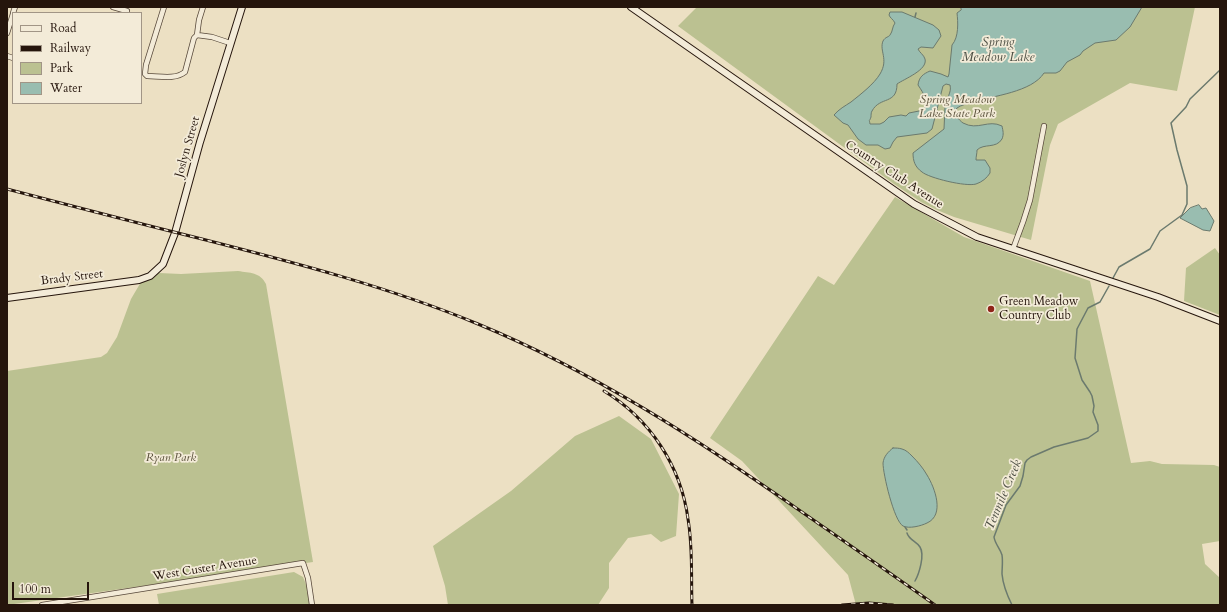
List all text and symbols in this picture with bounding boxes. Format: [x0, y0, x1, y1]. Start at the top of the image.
legend [12, 12, 142, 104]
text: Road [50, 20, 76, 36]
water label: Spring Meadow Lake [961, 35, 1035, 66]
text: Railway [50, 40, 91, 56]
text: Park [50, 60, 73, 76]
text: Water [50, 80, 82, 96]
park label: Spring Meadow Lake State Park [919, 93, 995, 121]
street label: Joslyn Street [172, 115, 204, 179]
street label: Country Club Avenue [842, 138, 946, 212]
street label: Brady Street [40, 267, 104, 289]
place label: Green Meadow Country Club [999, 295, 1078, 323]
marker: Green Meadow Country Club [986, 304, 996, 314]
park label: Ryan Park [146, 451, 196, 465]
water label: Tenmile Creek [982, 458, 1026, 532]
street label: West Custer Avenue [152, 554, 258, 584]
scale bar [14, 574, 91, 600]
text: 100 m [19, 581, 51, 597]

